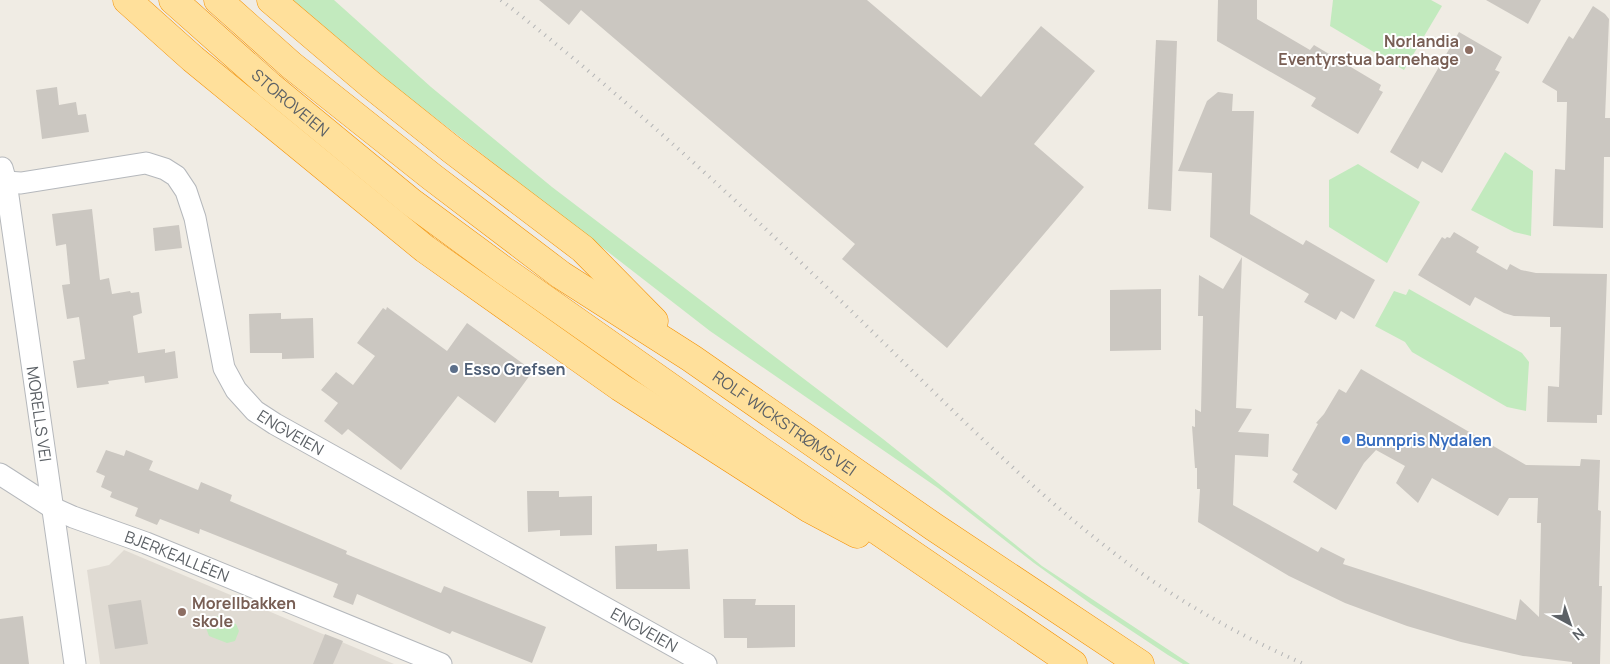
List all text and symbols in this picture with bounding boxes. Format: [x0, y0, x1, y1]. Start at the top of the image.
place label: Norlandia Eventyrstua barnehage [1278, 30, 1459, 70]
marker: Norlandia Eventyrstua barnehage [1463, 44, 1475, 56]
street label: STOROVEIEN [247, 64, 334, 141]
place label: Esso Grefsen [464, 358, 565, 380]
marker: Esso Grefsen [448, 363, 460, 375]
street label: MORELLS VEI [22, 365, 57, 463]
street label: ROLF WICKSTRØMS VEI [708, 365, 861, 481]
street label: ENGVEIEN [253, 404, 328, 460]
place label: Bunnpris Nydalen [1356, 429, 1492, 451]
marker: Bunnpris Nydalen [1340, 434, 1352, 446]
street label: BJERKEALLÉEN [122, 525, 233, 587]
place label: Morellbakken skole [192, 592, 296, 632]
north arrow [1545, 599, 1595, 649]
street label: ENGVEIEN [607, 602, 682, 657]
marker: Morellbakken skole [176, 606, 188, 618]
text: N [1569, 624, 1589, 645]

